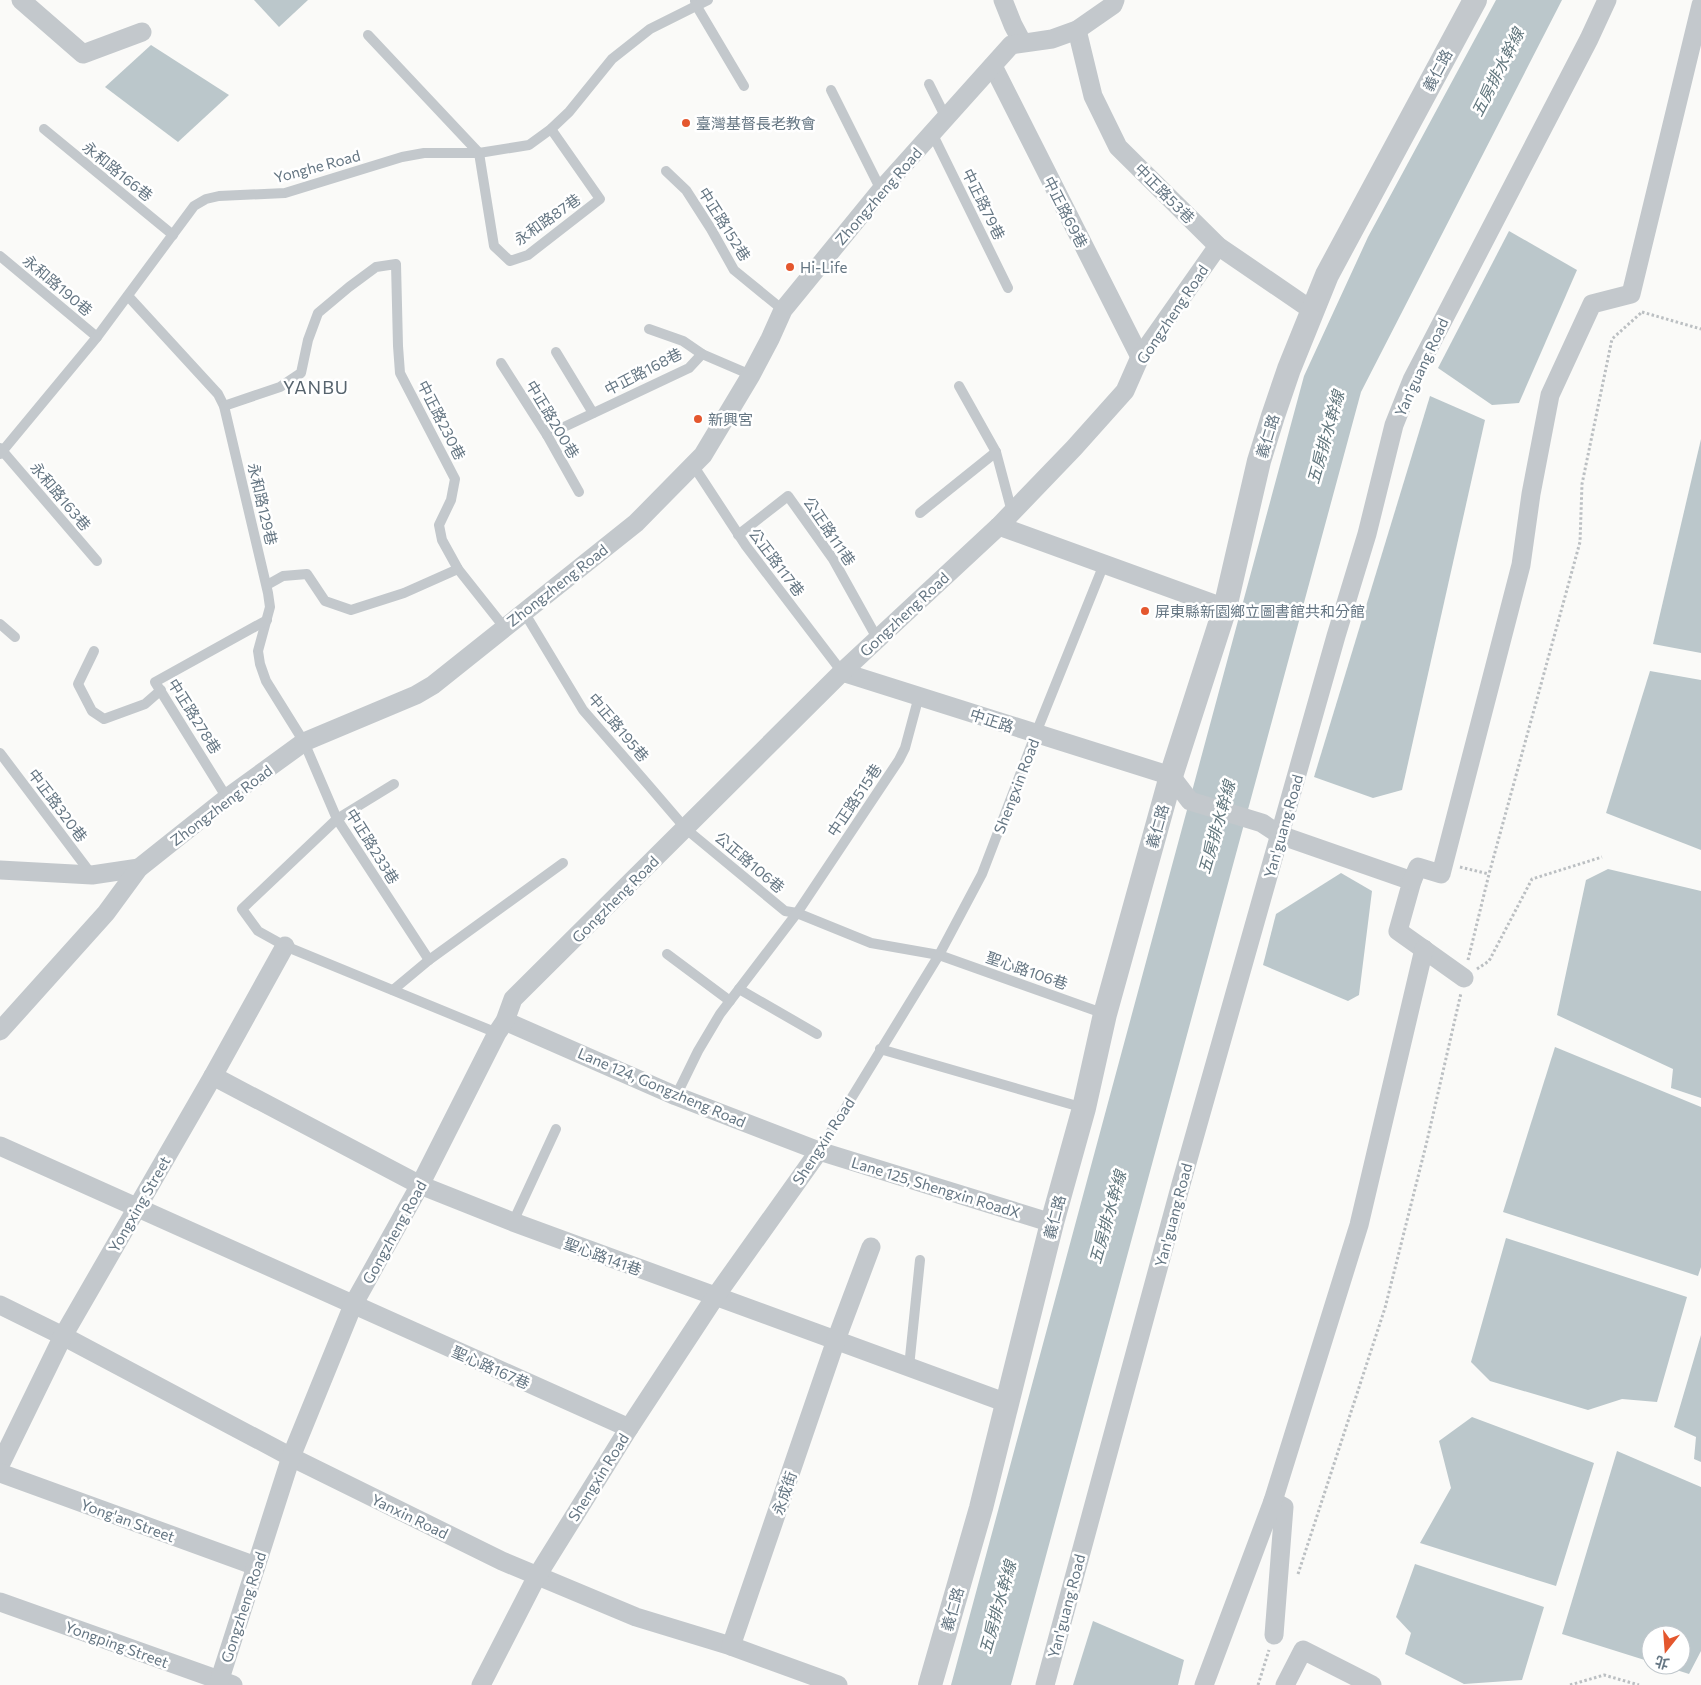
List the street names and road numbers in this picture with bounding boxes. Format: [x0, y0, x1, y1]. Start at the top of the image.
street label: 義仁路 [1418, 46, 1456, 94]
street label: 永和路166巷 [79, 137, 157, 205]
street label: Zhongzheng Road [831, 144, 925, 248]
street label: Yonghe Road [272, 146, 362, 186]
street label: 中正路53巷 [1131, 159, 1199, 227]
street label: 中正路79巷 [959, 165, 1009, 243]
street label: 中正路69巷 [1040, 173, 1092, 251]
street label: 中正路152巷 [695, 184, 755, 264]
street label: 永和路87巷 [510, 190, 584, 248]
street label: 永和路190巷 [20, 251, 96, 319]
street label: Gongzheng Road [1132, 261, 1212, 367]
street label: Yan'guang Road [1390, 315, 1452, 419]
street label: 中正路168巷 [601, 344, 685, 398]
street label: 中正路230巷 [414, 377, 470, 463]
street label: 中正路200巷 [523, 377, 583, 461]
street label: 義仁路 [1252, 412, 1282, 460]
street label: 永和路163巷 [27, 458, 95, 534]
street label: 永和路129巷 [245, 461, 281, 547]
street label: 公正路111巷 [800, 493, 860, 569]
street label: 公正路117巷 [746, 524, 808, 600]
street label: Zhongzheng Road [503, 540, 611, 630]
street label: Gongzheng Road [856, 568, 952, 660]
street label: 中正路278巷 [165, 675, 225, 757]
street label: 中正路195巷 [585, 689, 653, 765]
street label: 中正路 [968, 704, 1016, 736]
street label: Shengxin Road [990, 736, 1042, 836]
street label: 中正路515巷 [823, 760, 885, 840]
street label: Zhongzheng Road [166, 761, 276, 849]
street label: 中正路320巷 [25, 765, 91, 845]
street label: Yan'guang Road [1260, 772, 1306, 880]
street label: 義仁路 [1142, 802, 1172, 850]
street label: 中正路233巷 [343, 805, 403, 887]
street label: 公正路106巷 [712, 828, 788, 896]
street label: Gongzheng Road [568, 852, 662, 946]
street label: 聖心路106巷 [984, 948, 1070, 992]
street label: Lane 124, Gongzheng Road [575, 1043, 749, 1131]
street label: Shengxin Road [788, 1094, 858, 1188]
street label: Yongxing Street [104, 1153, 174, 1255]
street label: Lane 125, Shengxin RoadX [849, 1153, 1023, 1221]
street label: Yan'guang Road [1150, 1161, 1196, 1269]
street label: Gongzheng Road [358, 1177, 430, 1287]
street label: 義仁路 [1039, 1193, 1069, 1241]
street label: 聖心路141巷 [562, 1234, 644, 1278]
street label: 聖心路167巷 [449, 1342, 533, 1392]
street label: Shengxin Road [564, 1430, 632, 1524]
street label: 永成街 [768, 1469, 800, 1517]
street label: Yanxin Road [369, 1490, 451, 1542]
street label: Yong'an Street [78, 1495, 178, 1545]
street label: Gongzheng Road [217, 1549, 269, 1665]
street label: Yan'guang Road [1043, 1552, 1089, 1660]
street label: 義仁路 [937, 1585, 967, 1633]
street label: Yongping Street [63, 1617, 171, 1671]

